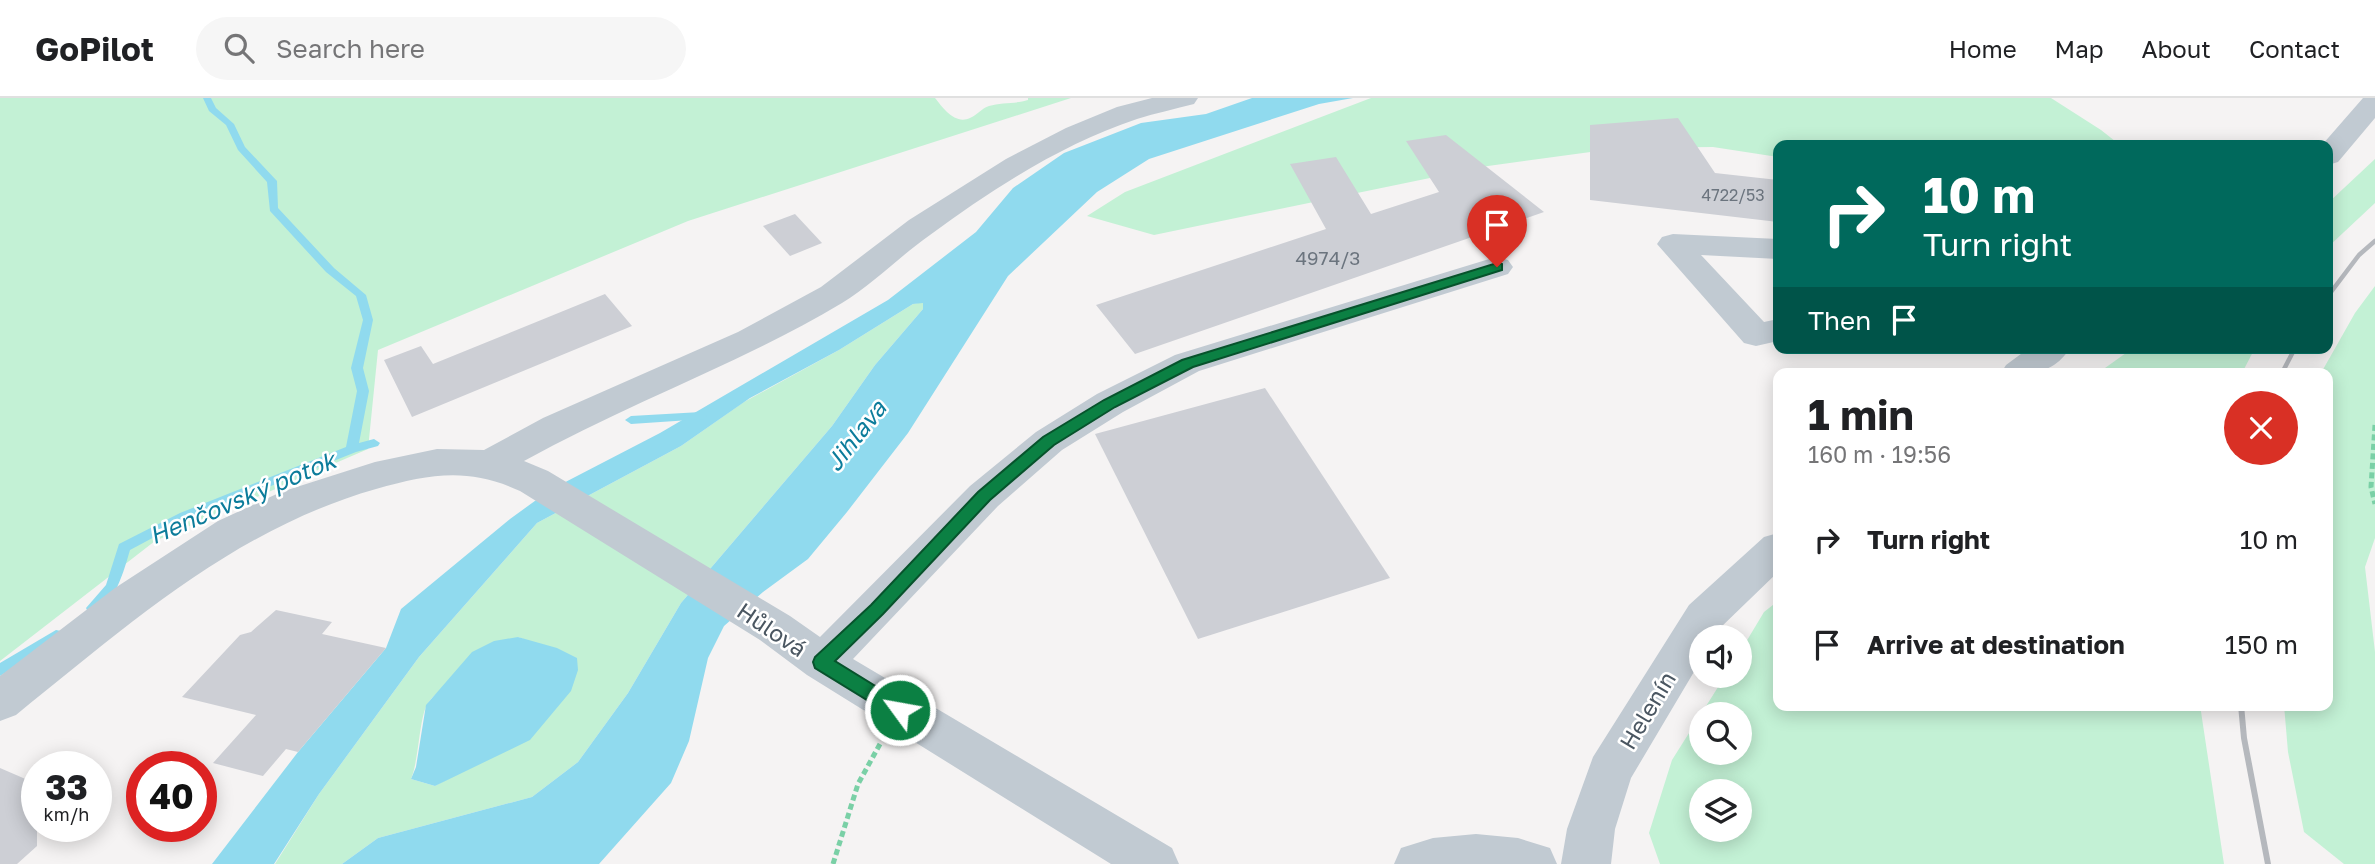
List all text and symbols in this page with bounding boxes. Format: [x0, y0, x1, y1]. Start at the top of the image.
search box [196, 17, 686, 80]
text: GoPilot [35, 29, 154, 68]
icon: search [220, 29, 258, 67]
text: Search here [276, 33, 425, 64]
text: Home [1949, 34, 2017, 63]
text: Map [2055, 34, 2104, 63]
text: About [2142, 34, 2211, 63]
text: Contact [2249, 34, 2340, 63]
text: 10 m [1923, 165, 2035, 224]
icon: right [1808, 168, 1899, 259]
house number: 4722/53 [1701, 185, 1765, 205]
pin [1467, 195, 1527, 267]
icon: arrive [1478, 206, 1516, 244]
text: Turn right [1923, 225, 2072, 263]
house number: 4974/3 [1296, 246, 1360, 269]
icon: arrive [1885, 301, 1923, 339]
text: Then [1808, 305, 1871, 336]
text: 1 min [1808, 389, 1914, 439]
button: close [2224, 391, 2298, 465]
water label: Jihlava [818, 393, 892, 476]
text: 160 m · 19:56 [1808, 440, 1951, 468]
water label: Henčovský potok [144, 444, 342, 550]
icon: right [1808, 521, 1846, 559]
text: Turn right [1867, 524, 1990, 555]
text: 10 m [2240, 524, 2298, 555]
street label: Hůlová [732, 596, 812, 662]
map controls [1689, 625, 1752, 842]
button: sound [1689, 625, 1752, 688]
icon: arrive [1808, 626, 1846, 664]
text: Arrive at destination [1867, 629, 2125, 660]
text: 150 m [2225, 629, 2298, 660]
street label: Helenín [1613, 666, 1681, 754]
position arrow [863, 673, 937, 747]
button: search [1689, 702, 1752, 765]
speed limit sign: 40 [126, 751, 217, 842]
text: 33 [45, 766, 88, 808]
button: layers [1689, 779, 1752, 842]
text: km/h [44, 803, 89, 825]

